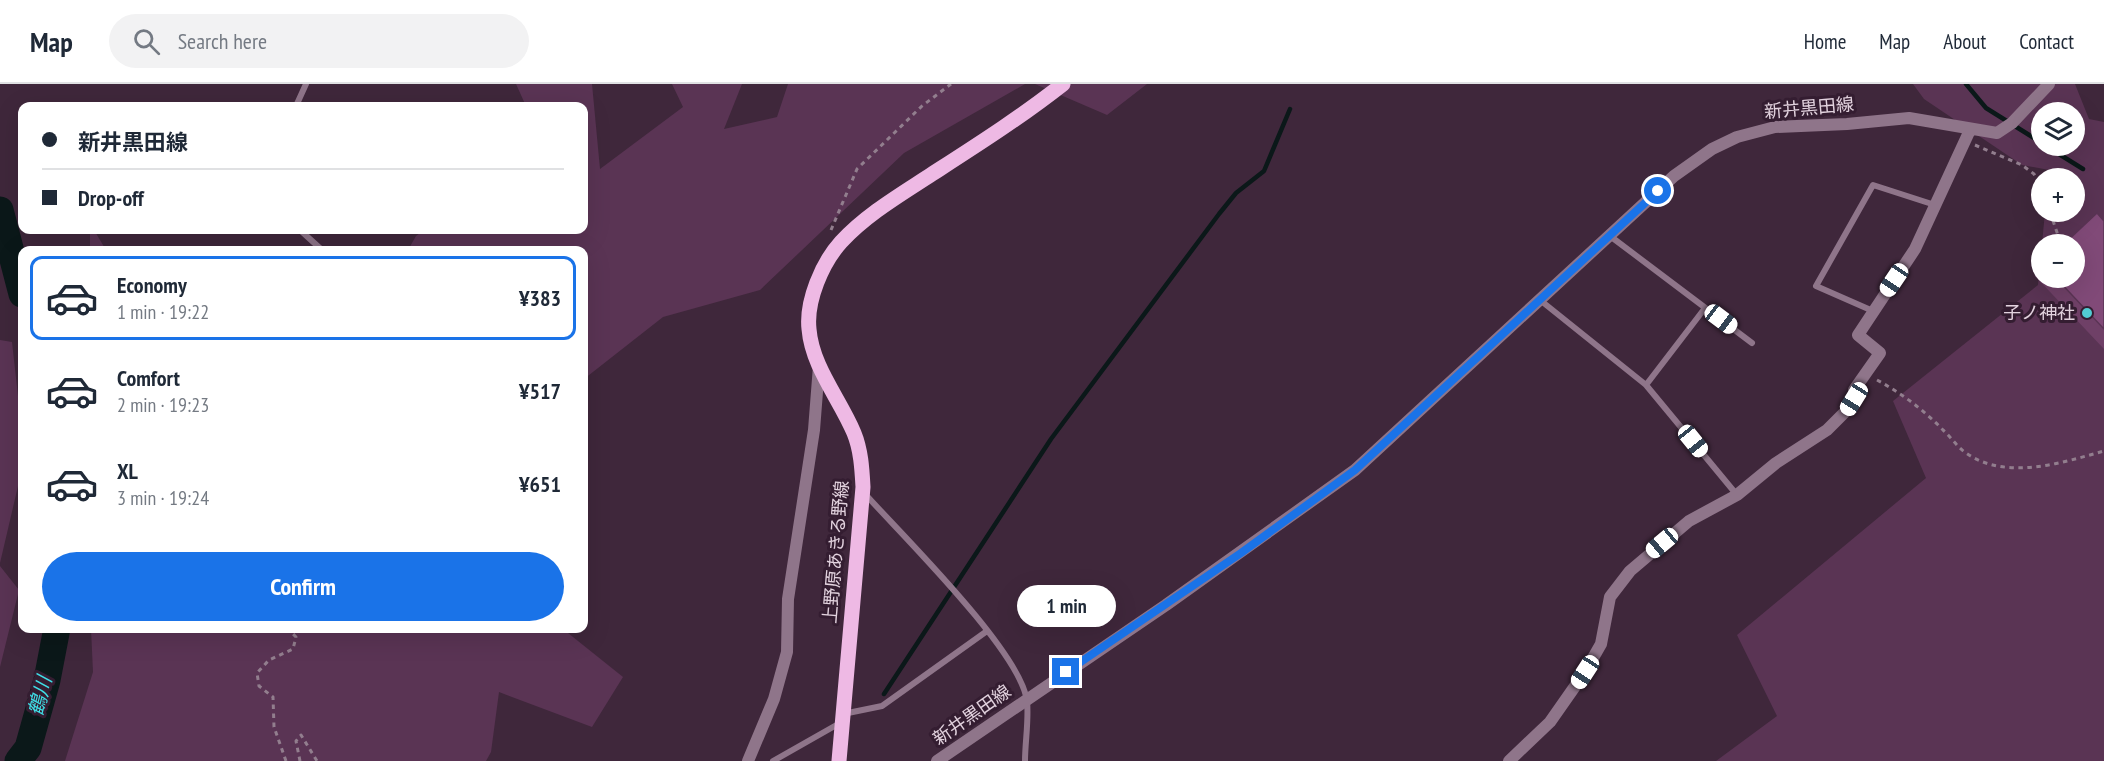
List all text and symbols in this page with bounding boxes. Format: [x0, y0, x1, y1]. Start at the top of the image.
search box [109, 14, 529, 68]
text: Map [30, 23, 73, 60]
icon: search [130, 25, 163, 58]
text: Search here [178, 27, 267, 55]
text: Home [1804, 28, 1846, 55]
text: Map [1879, 28, 1910, 55]
text: About [1943, 28, 1986, 55]
text: Contact [2019, 28, 2074, 55]
street label: 新井黒田線 [1763, 92, 1855, 123]
map controls [2031, 102, 2085, 288]
button: layers [2031, 102, 2085, 156]
text: 新井黒田線 [78, 128, 188, 156]
button: + [2031, 168, 2085, 222]
route start [1644, 177, 1671, 204]
text: Drop-off [78, 184, 144, 212]
button: − [2031, 234, 2085, 288]
car [1876, 260, 1912, 300]
icon: car [45, 271, 99, 325]
text: Economy [117, 271, 187, 299]
text: ¥383 [519, 284, 561, 312]
text: 1 min · 19:22 [117, 299, 209, 325]
car [1701, 301, 1741, 337]
place label: 子ノ神社 [2003, 301, 2075, 324]
marker: 子ノ神社 [2080, 306, 2094, 320]
icon: car [45, 364, 99, 418]
text: Comfort [117, 364, 180, 392]
text: ¥517 [519, 377, 561, 405]
car [1837, 379, 1871, 419]
text: 2 min · 19:23 [117, 392, 209, 418]
car [1675, 421, 1711, 461]
icon: car [45, 457, 99, 511]
text: XL [117, 457, 138, 485]
text: ¥651 [519, 470, 561, 498]
street label: 上野原あきる野線 [818, 479, 853, 625]
text: 3 min · 19:24 [117, 485, 209, 511]
car [1642, 525, 1682, 561]
button: Confirm [42, 552, 564, 621]
callout: 1 min [1016, 585, 1116, 627]
text: 1 min [1046, 593, 1087, 619]
car [1568, 652, 1602, 692]
route end [1052, 658, 1079, 685]
water label: 鶴川 [23, 672, 58, 719]
street label: 新井黒田線 [928, 679, 1015, 750]

